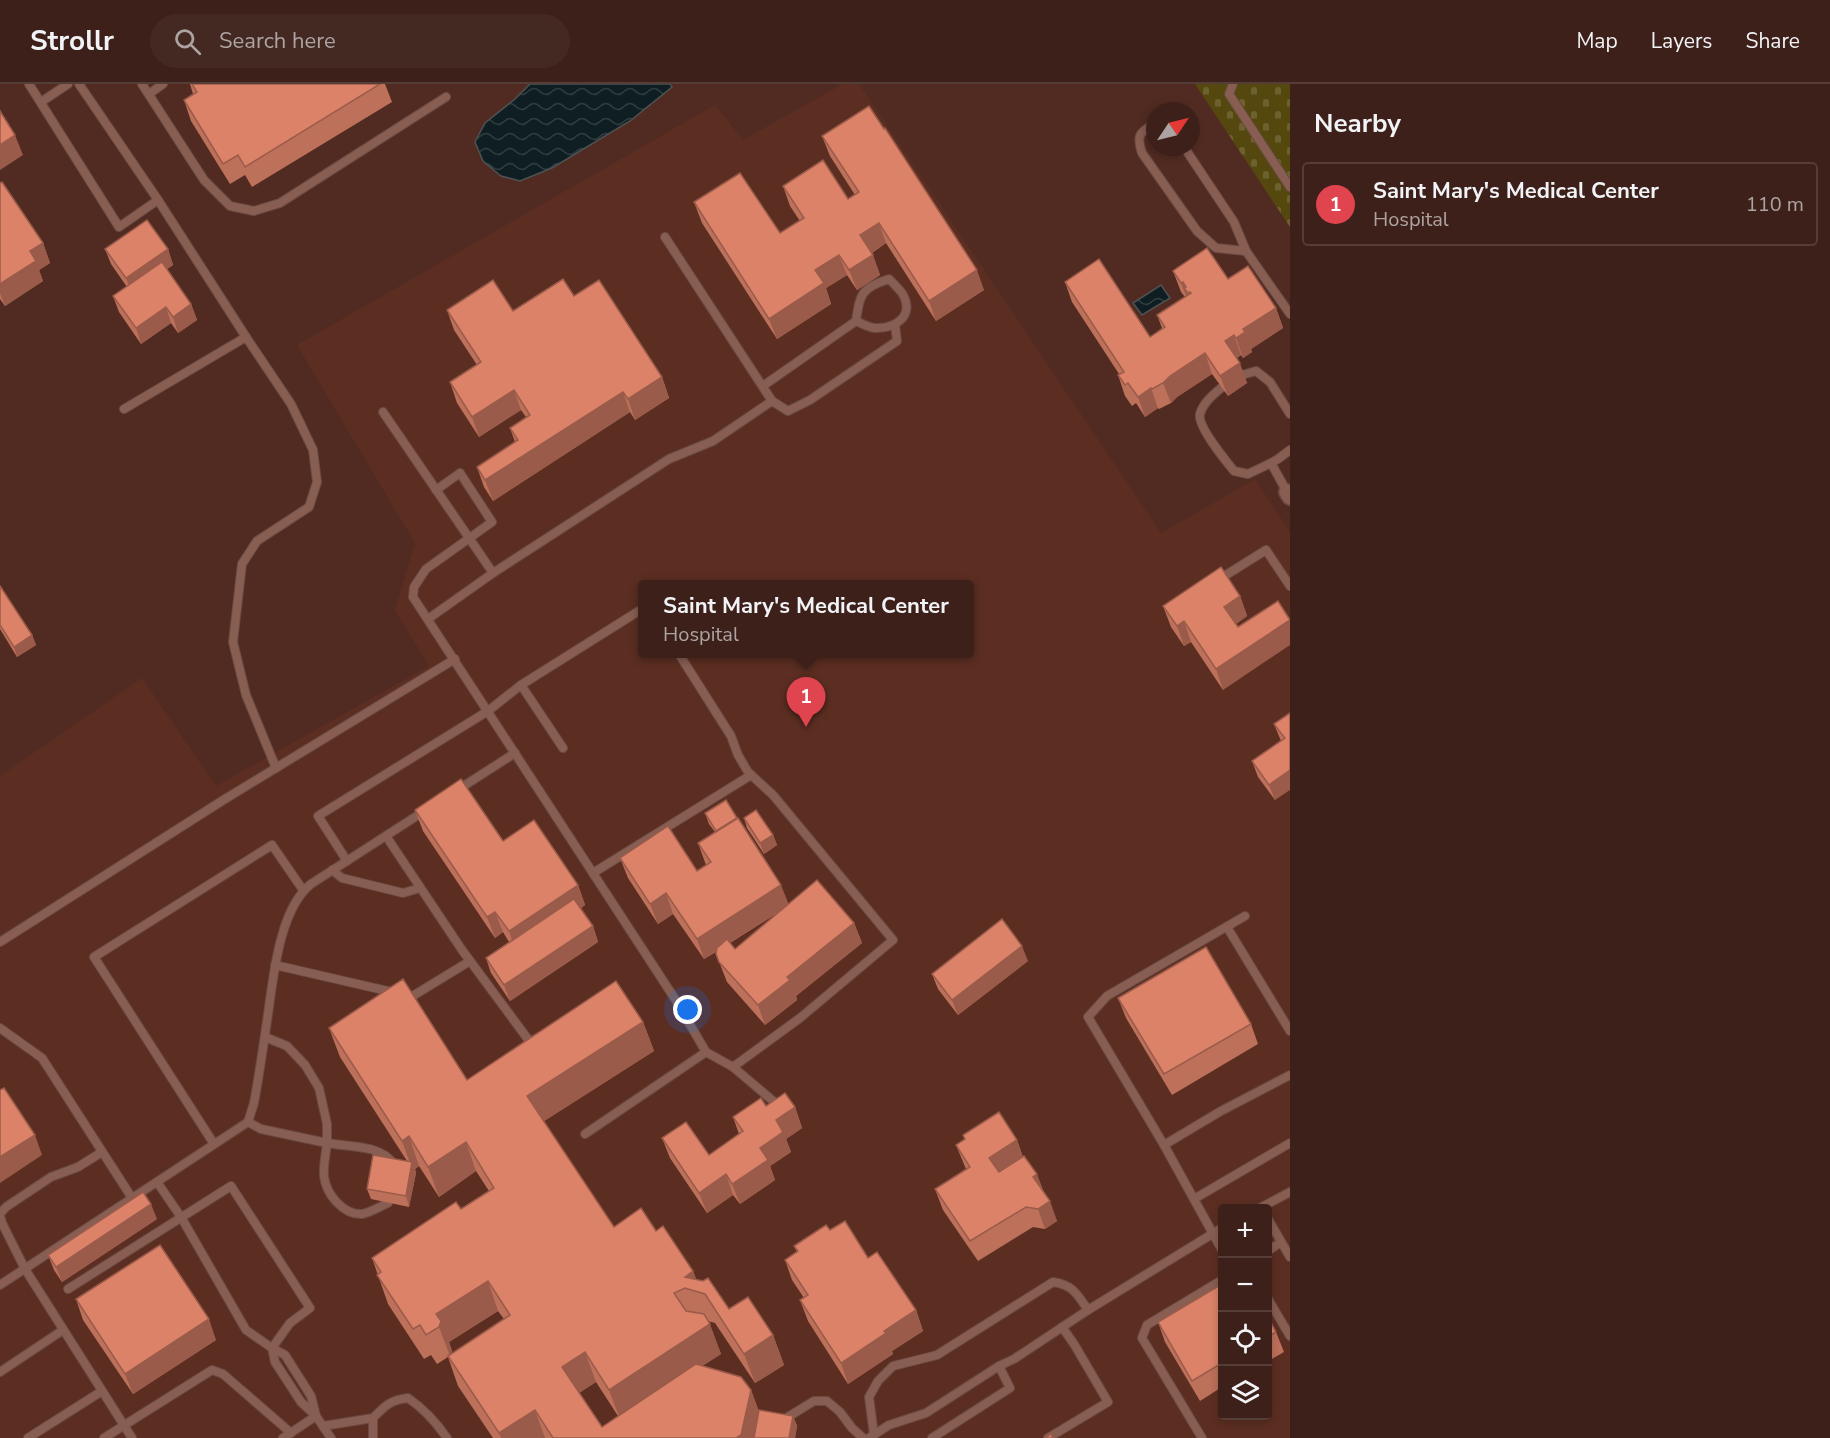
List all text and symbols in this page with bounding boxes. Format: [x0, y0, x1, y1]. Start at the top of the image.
search box [150, 14, 570, 68]
text: Strollr [30, 22, 114, 60]
icon: search [171, 25, 204, 58]
text: Search here [219, 26, 336, 56]
text: Map [1576, 27, 1618, 55]
text: Layers [1651, 27, 1712, 55]
text: Share [1745, 27, 1800, 55]
north arrow [1146, 102, 1200, 156]
text: Nearby [1314, 106, 1401, 141]
text: Saint Mary's Medical Center [1373, 176, 1659, 206]
text: 1 [1330, 191, 1342, 218]
text: 110 m [1746, 191, 1804, 218]
text: Hospital [1373, 206, 1449, 233]
popup [638, 580, 974, 658]
text: Saint Mary's Medical Center [663, 591, 949, 621]
text: Hospital [663, 621, 739, 648]
pin: 1 [786, 678, 826, 727]
your location [673, 995, 702, 1024]
map controls [1218, 1204, 1272, 1420]
button: + [1218, 1204, 1272, 1258]
button: − [1218, 1258, 1272, 1312]
button: locate [1218, 1312, 1272, 1366]
button: layers [1218, 1366, 1272, 1420]

